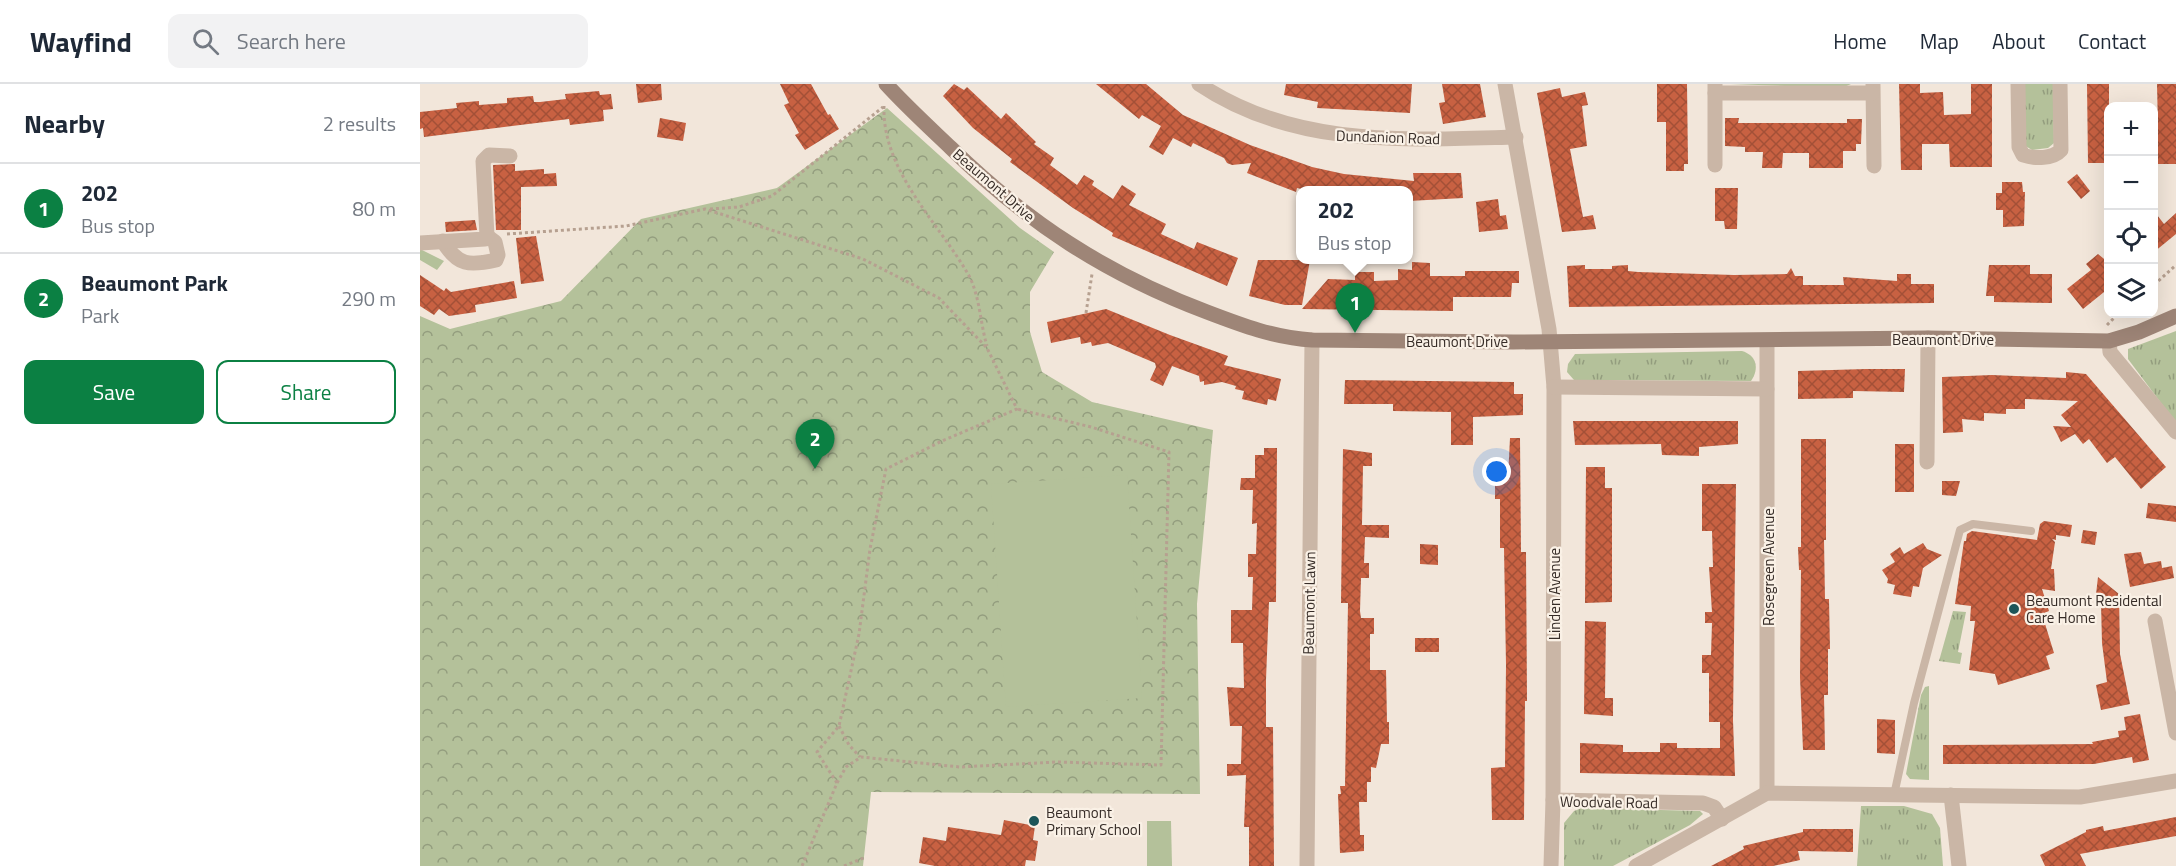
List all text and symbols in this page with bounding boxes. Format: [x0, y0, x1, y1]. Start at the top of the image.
search box [168, 14, 588, 68]
text: Wayfind [30, 20, 132, 63]
text: Search here [237, 24, 346, 58]
icon: search [189, 25, 222, 58]
text: Home [1833, 25, 1887, 57]
text: Map [1920, 25, 1959, 57]
text: About [1992, 25, 2045, 57]
text: Contact [2078, 25, 2146, 57]
map controls [2104, 102, 2158, 318]
button: + [2104, 102, 2158, 156]
text: Nearby [24, 104, 105, 143]
text: 2 results [323, 108, 396, 139]
street label: Dundanion Road [1336, 124, 1440, 150]
street label: Beaumont Drive [948, 143, 1040, 227]
button: − [2104, 156, 2158, 210]
text: 202 [81, 176, 118, 210]
popup [1296, 186, 1413, 264]
text: 1 [38, 193, 49, 224]
text: 80 m [352, 193, 396, 224]
text: 202 [1317, 193, 1354, 227]
text: Bus stop [81, 210, 155, 241]
button: locate [2104, 210, 2158, 264]
text: Bus stop [1317, 227, 1392, 258]
button: layers [2104, 264, 2158, 318]
text: Beaumont Park [81, 266, 228, 300]
text: 2 [38, 283, 49, 314]
text: 290 m [341, 283, 396, 314]
pin: 1 [1336, 284, 1374, 333]
text: Park [81, 300, 119, 331]
street label: Beaumont Drive [1892, 328, 1994, 351]
street label: Beaumont Drive [1406, 330, 1508, 353]
button: Save [24, 360, 204, 424]
button: Share [216, 360, 396, 424]
pin: 2 [796, 420, 834, 469]
your location [1482, 457, 1511, 486]
street label: Rosegreen Avenue [1757, 508, 1780, 626]
street label: Linden Avenue [1543, 548, 1566, 640]
street label: Beaumont Lawn [1297, 551, 1321, 655]
place label: Beaumont Residental Care Home [2026, 589, 2162, 629]
marker: Beaumont Residental Care Home [2007, 602, 2021, 616]
street label: Woodvale Road [1560, 790, 1658, 814]
place label: Beaumont Primary School [1046, 801, 1141, 841]
marker: Beaumont Primary School [1027, 814, 1041, 828]

